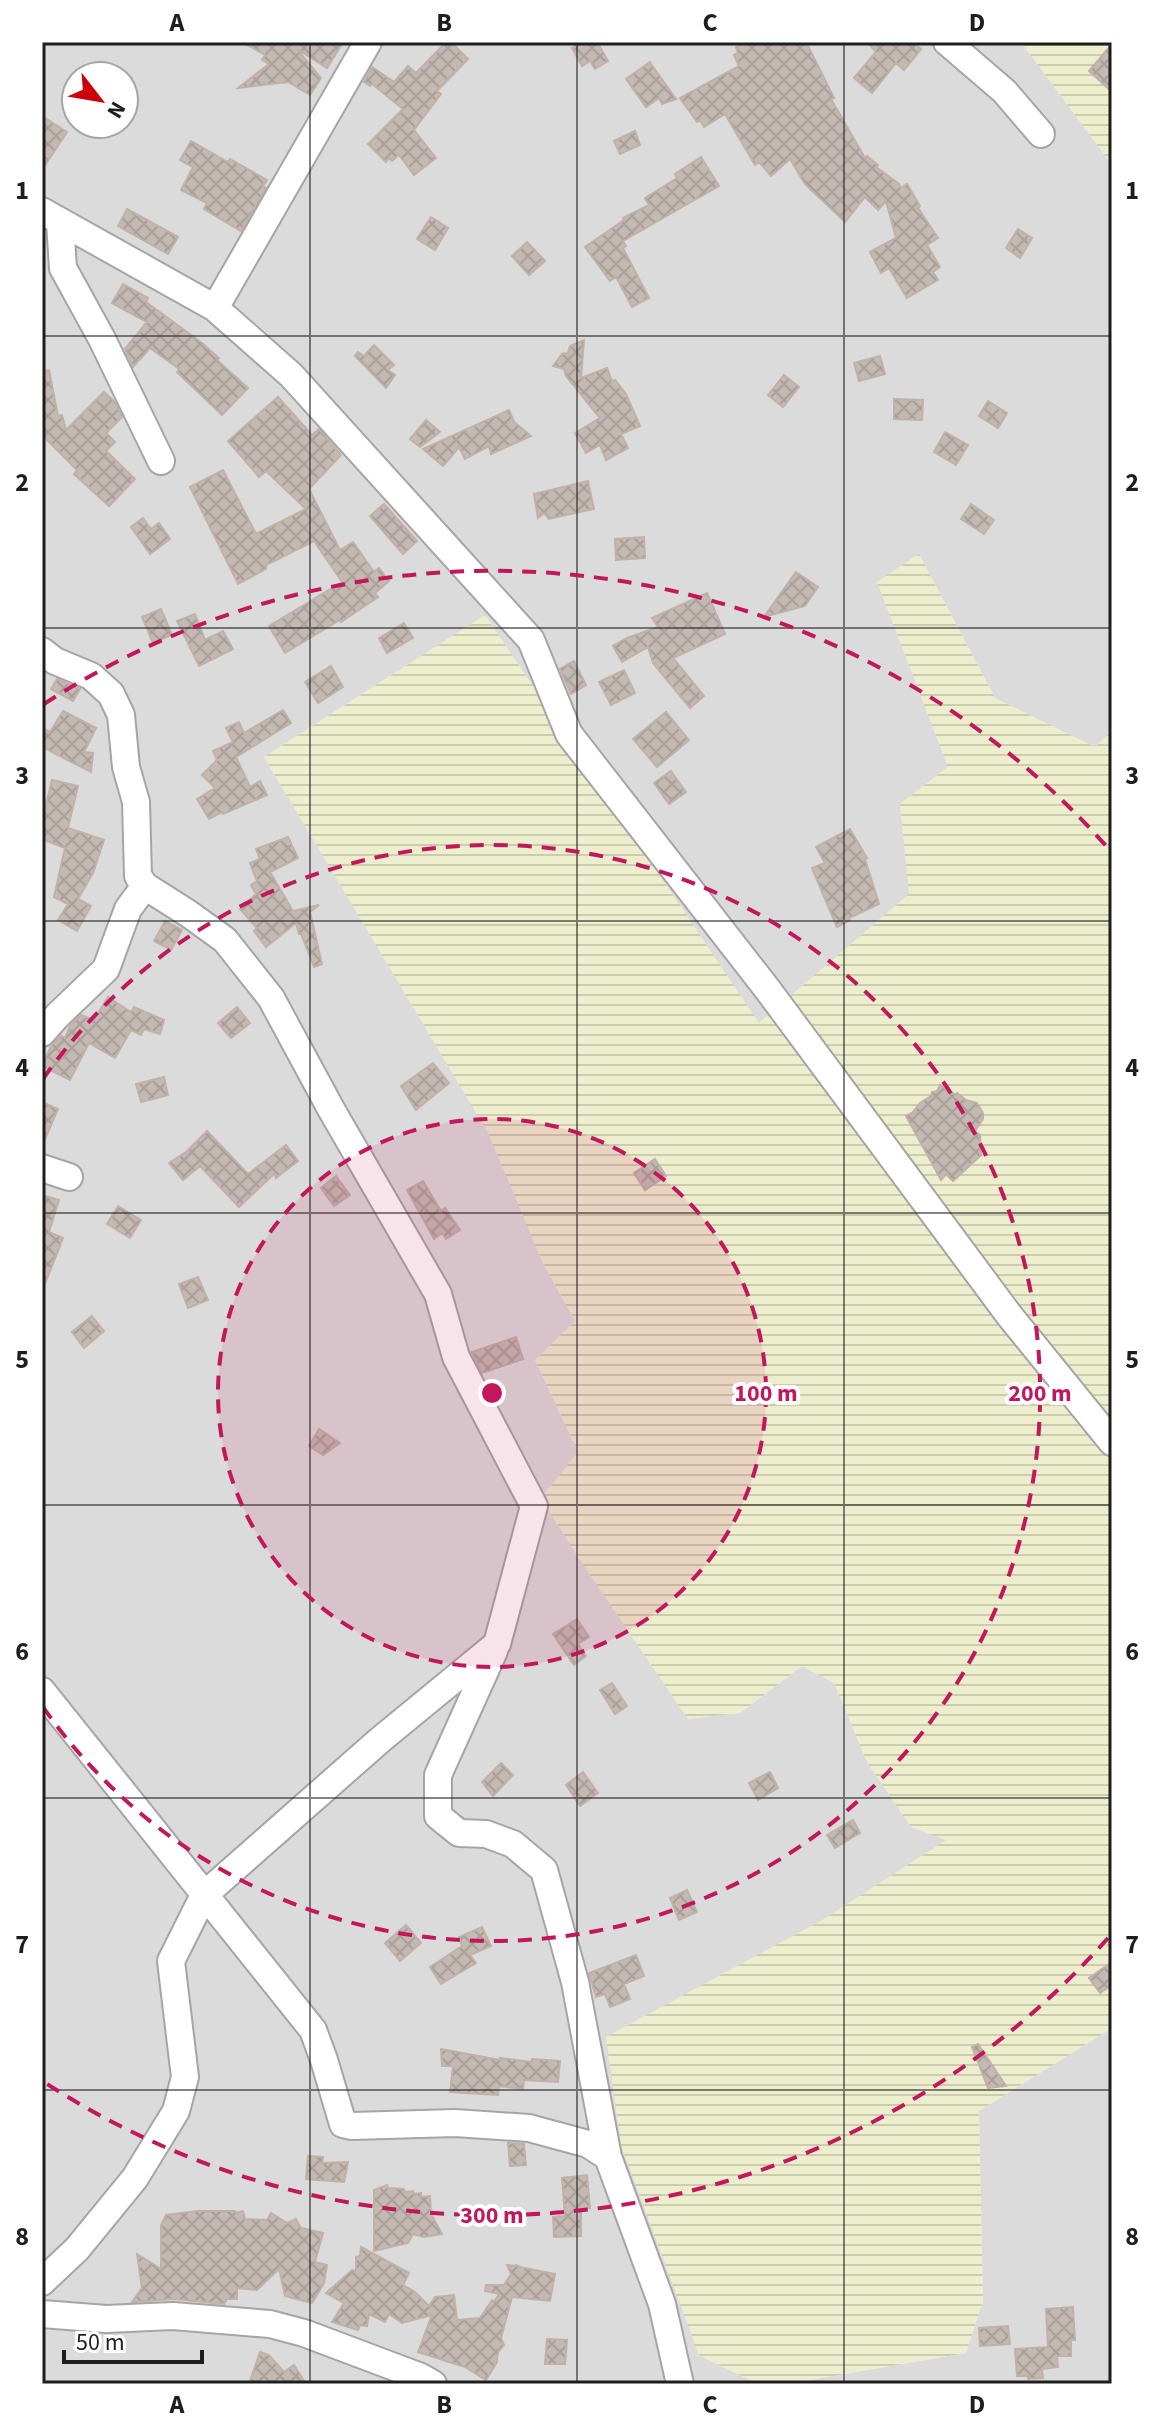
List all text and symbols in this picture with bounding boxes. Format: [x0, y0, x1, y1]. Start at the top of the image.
text: A [169, 4, 186, 41]
text: B [436, 4, 452, 41]
text: C [702, 4, 718, 41]
text: D [969, 4, 985, 41]
north arrow [60, 60, 140, 140]
text: N [99, 95, 134, 124]
text: 1 [15, 172, 29, 209]
text: 1 [1125, 172, 1139, 209]
text: 2 [15, 464, 29, 501]
text: 2 [1125, 464, 1139, 501]
text: 3 [15, 757, 29, 794]
text: 3 [1125, 757, 1139, 794]
text: 4 [15, 1049, 29, 1086]
text: 4 [1125, 1049, 1139, 1086]
text: 5 [15, 1341, 29, 1378]
text: 5 [1125, 1341, 1139, 1378]
text: 100 m [734, 1376, 798, 1411]
text: 200 m [1008, 1376, 1072, 1411]
centre of rings [478, 1379, 506, 1407]
text: 6 [15, 1633, 29, 1670]
text: 6 [1125, 1633, 1139, 1670]
text: 7 [15, 1926, 29, 1963]
text: 7 [1125, 1926, 1139, 1963]
text: 300 m [460, 2198, 524, 2233]
text: 8 [15, 2218, 29, 2255]
text: 8 [1125, 2218, 1139, 2255]
scale bar [64, 2314, 202, 2364]
text: 50 m [76, 2325, 125, 2360]
text: A [169, 2386, 186, 2423]
text: B [436, 2386, 452, 2423]
text: C [702, 2386, 718, 2423]
text: D [969, 2386, 985, 2423]

